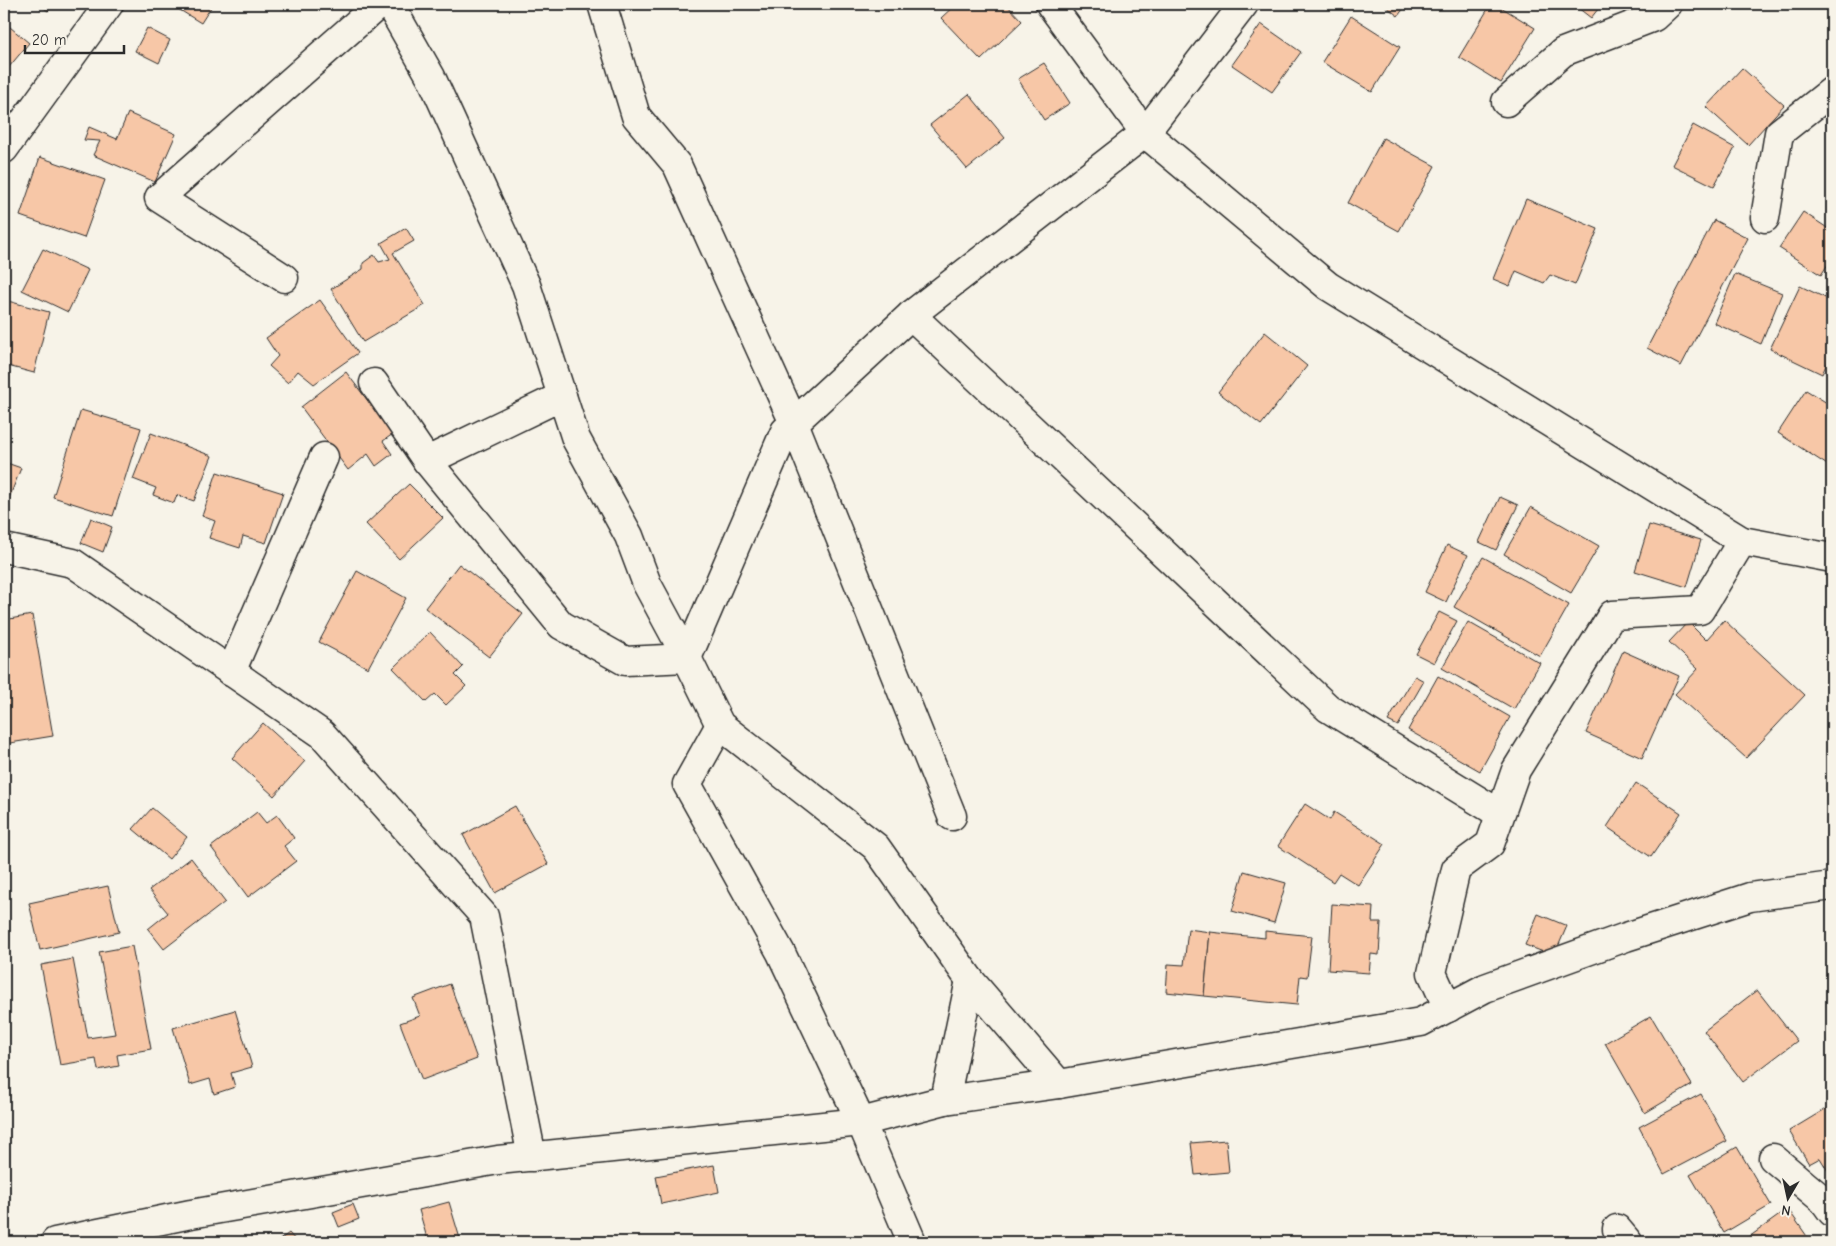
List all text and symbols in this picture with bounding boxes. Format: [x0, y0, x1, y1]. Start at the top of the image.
scale bar [25, 22, 124, 54]
text: 20 m [32, 31, 66, 49]
north arrow [1764, 1174, 1814, 1224]
text: N [1780, 1201, 1792, 1219]

